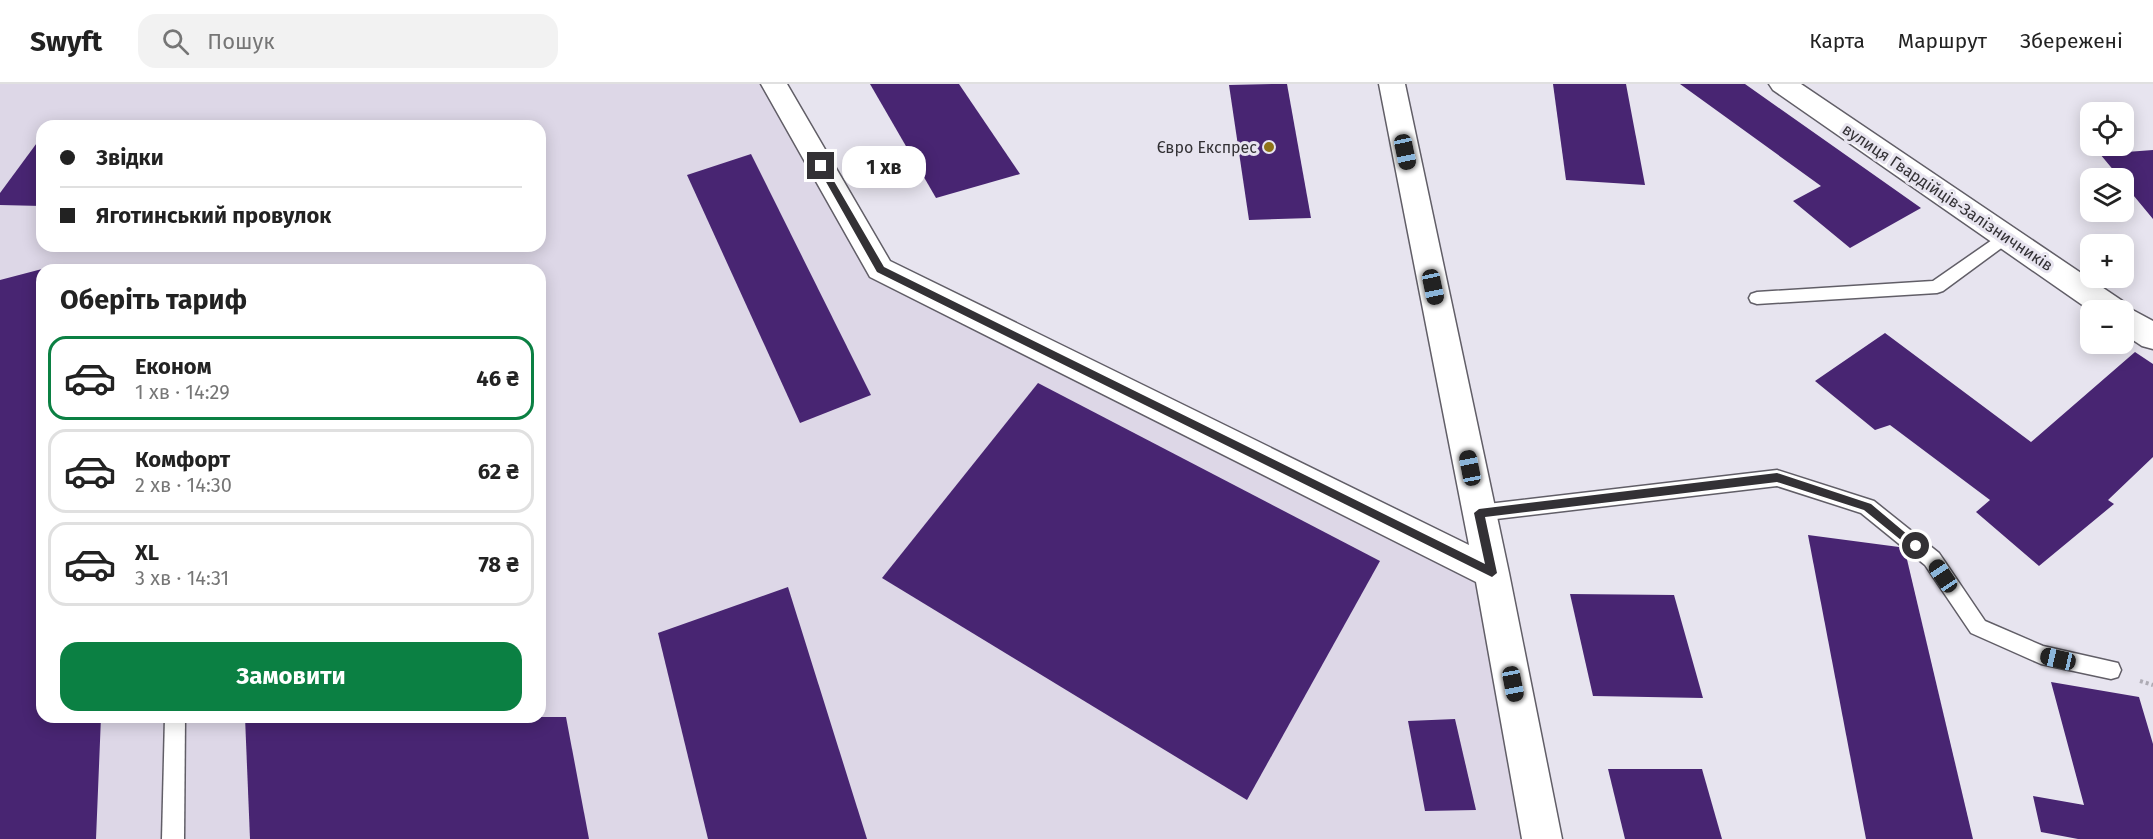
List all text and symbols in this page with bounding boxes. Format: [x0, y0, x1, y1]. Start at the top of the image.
search box [138, 14, 558, 68]
text: Swyft [30, 25, 102, 58]
icon: search [159, 25, 192, 58]
text: Пошук [207, 28, 275, 55]
text: Карта [1809, 28, 1865, 54]
text: Маршрут [1898, 28, 1987, 54]
text: Збережені [2020, 28, 2123, 54]
map controls [2080, 102, 2134, 354]
button: locate [2080, 102, 2134, 156]
street label: вулиця Гвардійців-Залізничників [1839, 120, 2057, 275]
car [1392, 133, 1418, 171]
place label: Євро Експрес [1157, 138, 1257, 157]
marker: Євро Експрес [1262, 140, 1276, 154]
text: Звідки [96, 144, 164, 171]
callout: 1 хв [842, 145, 926, 187]
route end [807, 152, 834, 179]
text: 1 хв [866, 155, 902, 179]
button: layers [2080, 168, 2134, 222]
text: Яготинський провулок [96, 202, 331, 229]
button: + [2080, 234, 2134, 288]
car [1420, 268, 1446, 306]
text: Оберіть тариф [60, 284, 247, 316]
button: − [2080, 300, 2134, 354]
icon: car [63, 351, 117, 405]
text: Економ [135, 353, 212, 380]
text: 46 ₴ [476, 365, 519, 392]
text: 1 хв · 14:29 [135, 380, 230, 404]
icon: car [63, 444, 117, 498]
text: Комфорт [135, 446, 230, 473]
car [1458, 449, 1482, 487]
text: 62 ₴ [478, 458, 519, 485]
text: 2 хв · 14:30 [135, 473, 232, 497]
route start [1902, 532, 1929, 559]
icon: car [63, 537, 117, 591]
text: XL [135, 539, 159, 566]
text: 78 ₴ [478, 551, 519, 578]
car [1925, 556, 1961, 596]
text: 3 хв · 14:31 [135, 566, 229, 590]
button: Замовити [60, 642, 522, 711]
car [2038, 646, 2078, 672]
car [1501, 665, 1525, 703]

